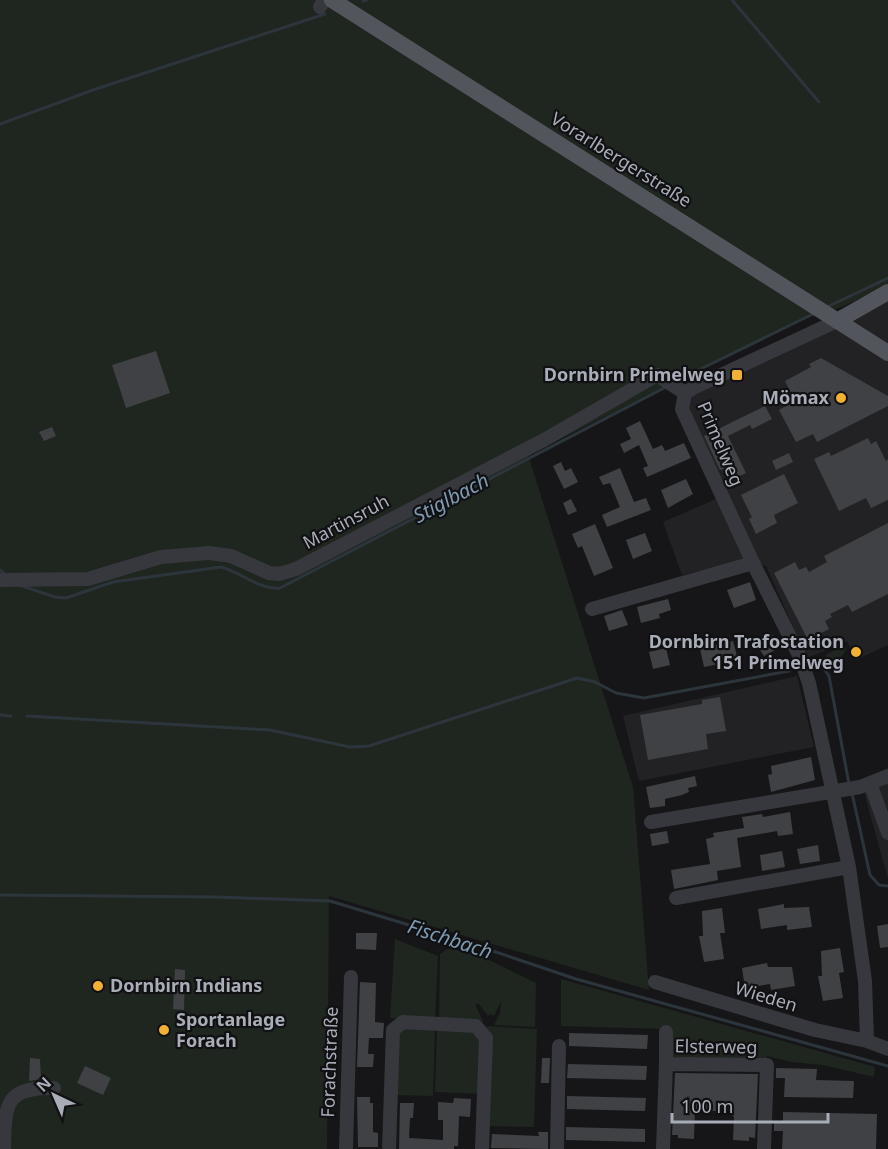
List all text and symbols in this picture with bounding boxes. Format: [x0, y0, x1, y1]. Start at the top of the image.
street label: Vorarlbergerstraße [547, 106, 696, 212]
place label: Dornbirn Primelweg [544, 362, 725, 386]
marker: Dornbirn Primelweg [730, 368, 744, 382]
place label: Mömax [762, 385, 830, 409]
marker: Mömax [834, 391, 848, 405]
street label: Primelweg [692, 398, 750, 490]
water label: Stiglbach [408, 466, 493, 529]
street label: Martinsruh [298, 488, 393, 554]
place label: Dornbirn Trafostation 151 Primelweg [649, 629, 844, 674]
marker: Dornbirn Trafostation 151 Primelweg [849, 645, 863, 659]
water label: Fischbach [404, 912, 496, 965]
place label: Dornbirn Indians [110, 973, 262, 997]
street label: Wieden [732, 975, 800, 1017]
marker: Dornbirn Indians [91, 979, 105, 993]
street label: Forachstraße [315, 1006, 343, 1118]
place label: Sportanlage Forach [176, 1007, 285, 1052]
marker: Sportanlage Forach [157, 1023, 171, 1037]
street label: Elsterweg [674, 1033, 758, 1059]
north arrow [24, 1065, 84, 1125]
text: N [31, 1072, 56, 1097]
scale bar [672, 1086, 828, 1124]
text: 100 m [681, 1094, 733, 1118]

